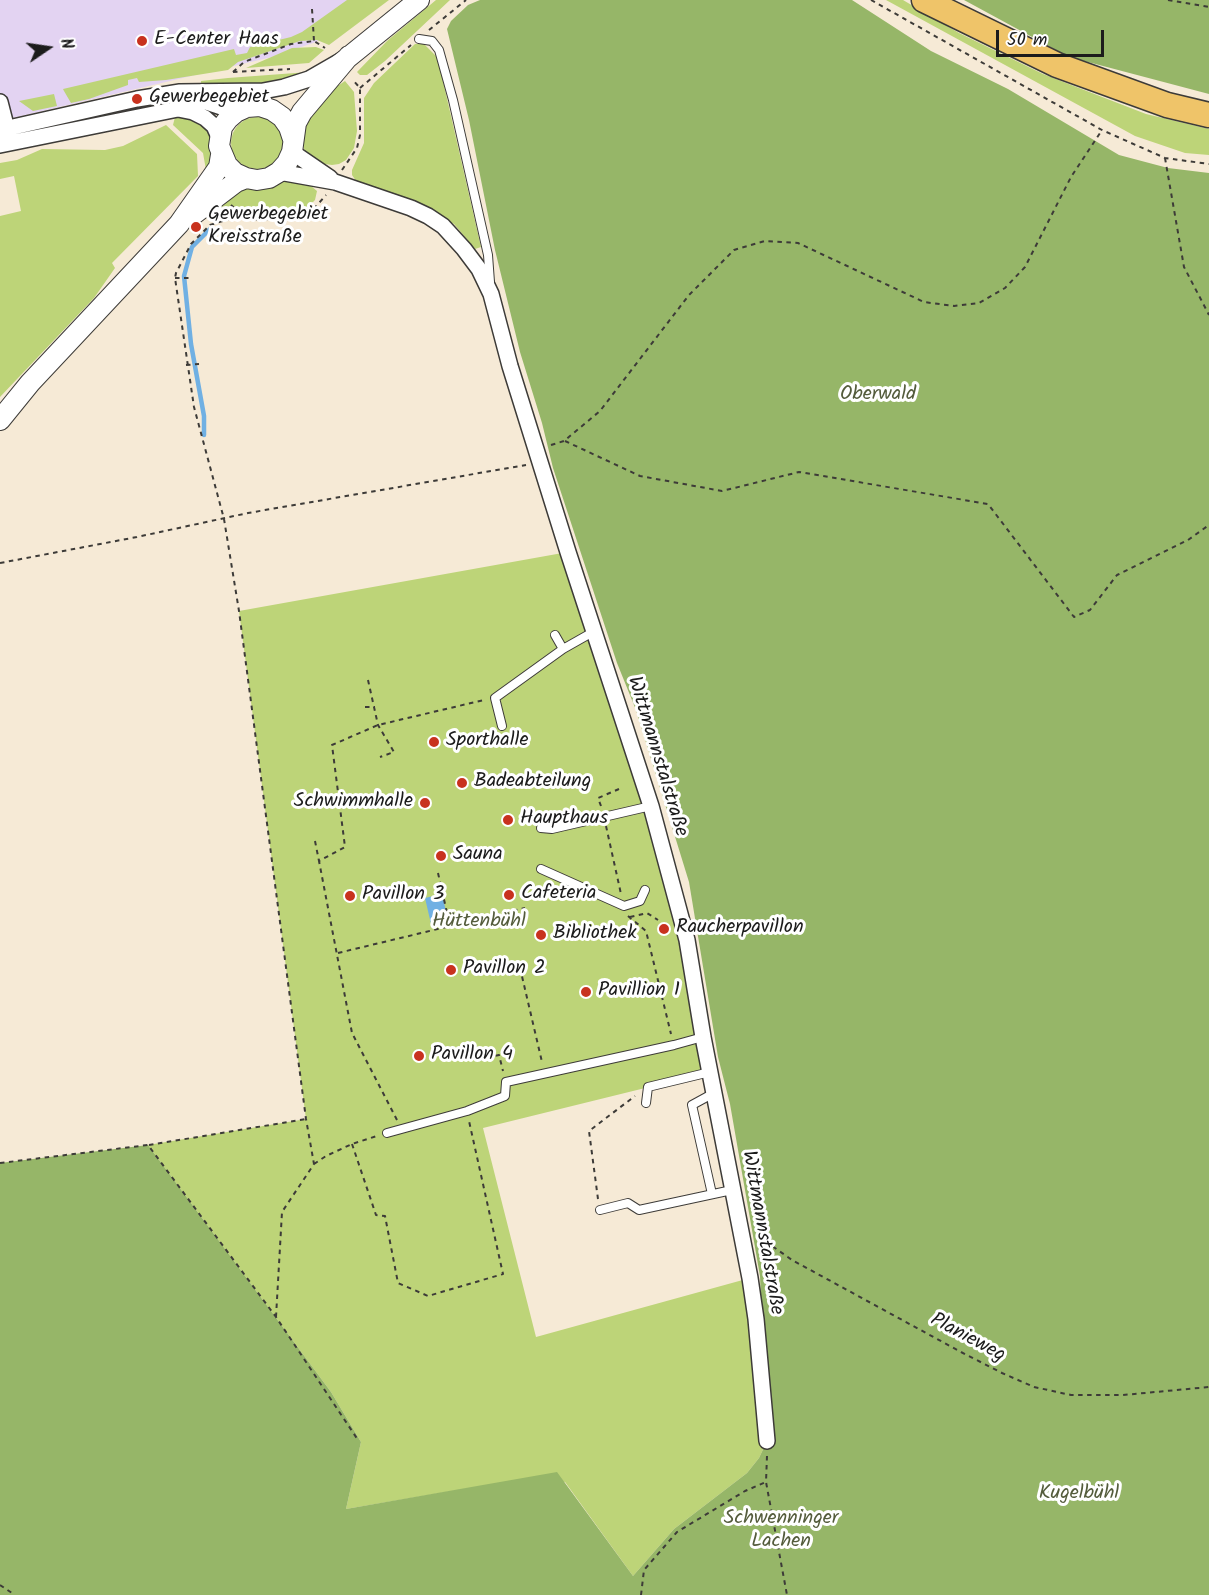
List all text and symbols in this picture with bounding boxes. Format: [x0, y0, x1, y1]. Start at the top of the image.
north arrow [18, 18, 78, 78]
scale bar [999, 18, 1107, 56]
text: 50 m [1007, 26, 1047, 55]
place label: E-Center Haas [154, 29, 279, 53]
marker: E-Center Haas [135, 34, 149, 48]
text: N [53, 36, 79, 52]
place label: Gewerbegebiet [149, 87, 269, 111]
marker: Gewerbegebiet [130, 92, 144, 106]
place label: Gewerbegebiet Kreisstraße [208, 204, 328, 251]
marker: Gewerbegebiet Kreisstraße [189, 220, 203, 234]
park label: Oberwald [840, 384, 916, 408]
street label: Wittmannstalstraße [620, 674, 692, 840]
place label: Sporthalle [446, 730, 528, 754]
marker: Sporthalle [427, 735, 441, 749]
place label: Badeabteilung [474, 771, 591, 795]
marker: Badeabteilung [455, 776, 469, 790]
place label: Schwimmhalle [294, 791, 413, 815]
marker: Schwimmhalle [418, 796, 432, 810]
place label: Haupthaus [520, 808, 608, 832]
marker: Haupthaus [501, 813, 515, 827]
place label: Sauna [453, 844, 503, 868]
marker: Sauna [434, 849, 448, 863]
place label: Cafeteria [521, 883, 596, 907]
place label: Pavillon 3 [362, 884, 444, 908]
marker: Cafeteria [502, 888, 516, 902]
marker: Pavillon 3 [343, 889, 357, 903]
park label: Hüttenbühl [432, 911, 526, 935]
place label: Raucherpavillon [676, 917, 804, 941]
marker: Raucherpavillon [657, 922, 671, 936]
place label: Bibliothek [553, 923, 637, 947]
marker: Bibliothek [534, 928, 548, 942]
place label: Pavillon 2 [463, 958, 546, 982]
marker: Pavillon 2 [444, 963, 458, 977]
place label: Pavillion 1 [598, 980, 680, 1004]
marker: Pavillion 1 [579, 985, 593, 999]
place label: Pavillon 4 [431, 1044, 513, 1068]
marker: Pavillon 4 [412, 1049, 426, 1063]
street label: Wittmannstalstraße [735, 1149, 787, 1317]
street label: Planieweg [925, 1309, 1009, 1369]
park label: Kugelbühl [1039, 1483, 1119, 1507]
park label: Schwenninger Lachen [724, 1508, 838, 1555]

